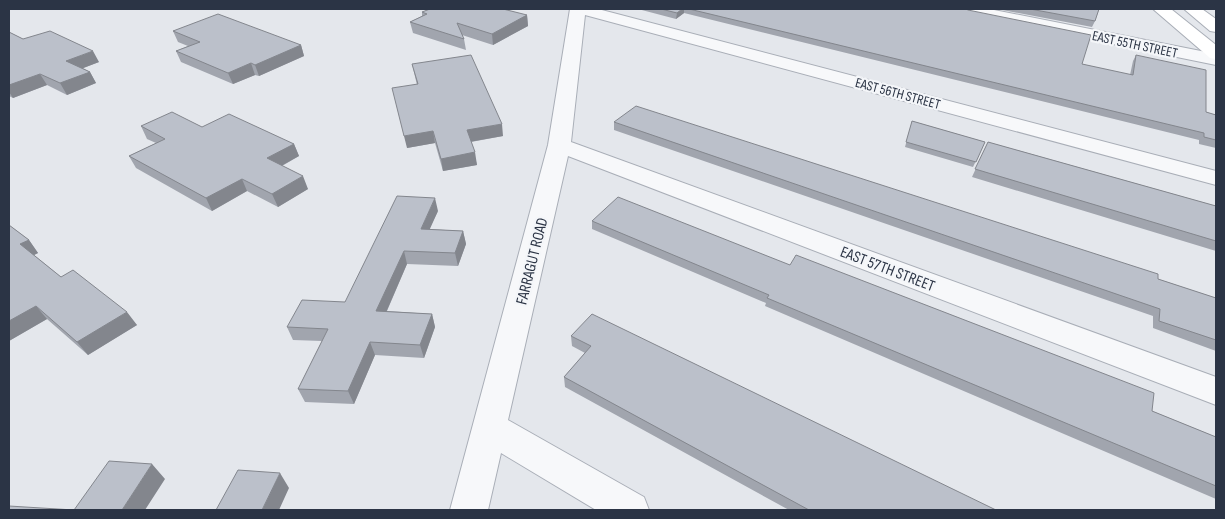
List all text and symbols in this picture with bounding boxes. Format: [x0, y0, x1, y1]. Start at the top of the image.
street label: EAST 55TH STREET [1091, 27, 1180, 62]
street label: EAST 56TH STREET [853, 74, 943, 113]
street label: FARRAGUT ROAD [512, 216, 552, 307]
street label: EAST 57TH STREET [837, 243, 938, 296]

